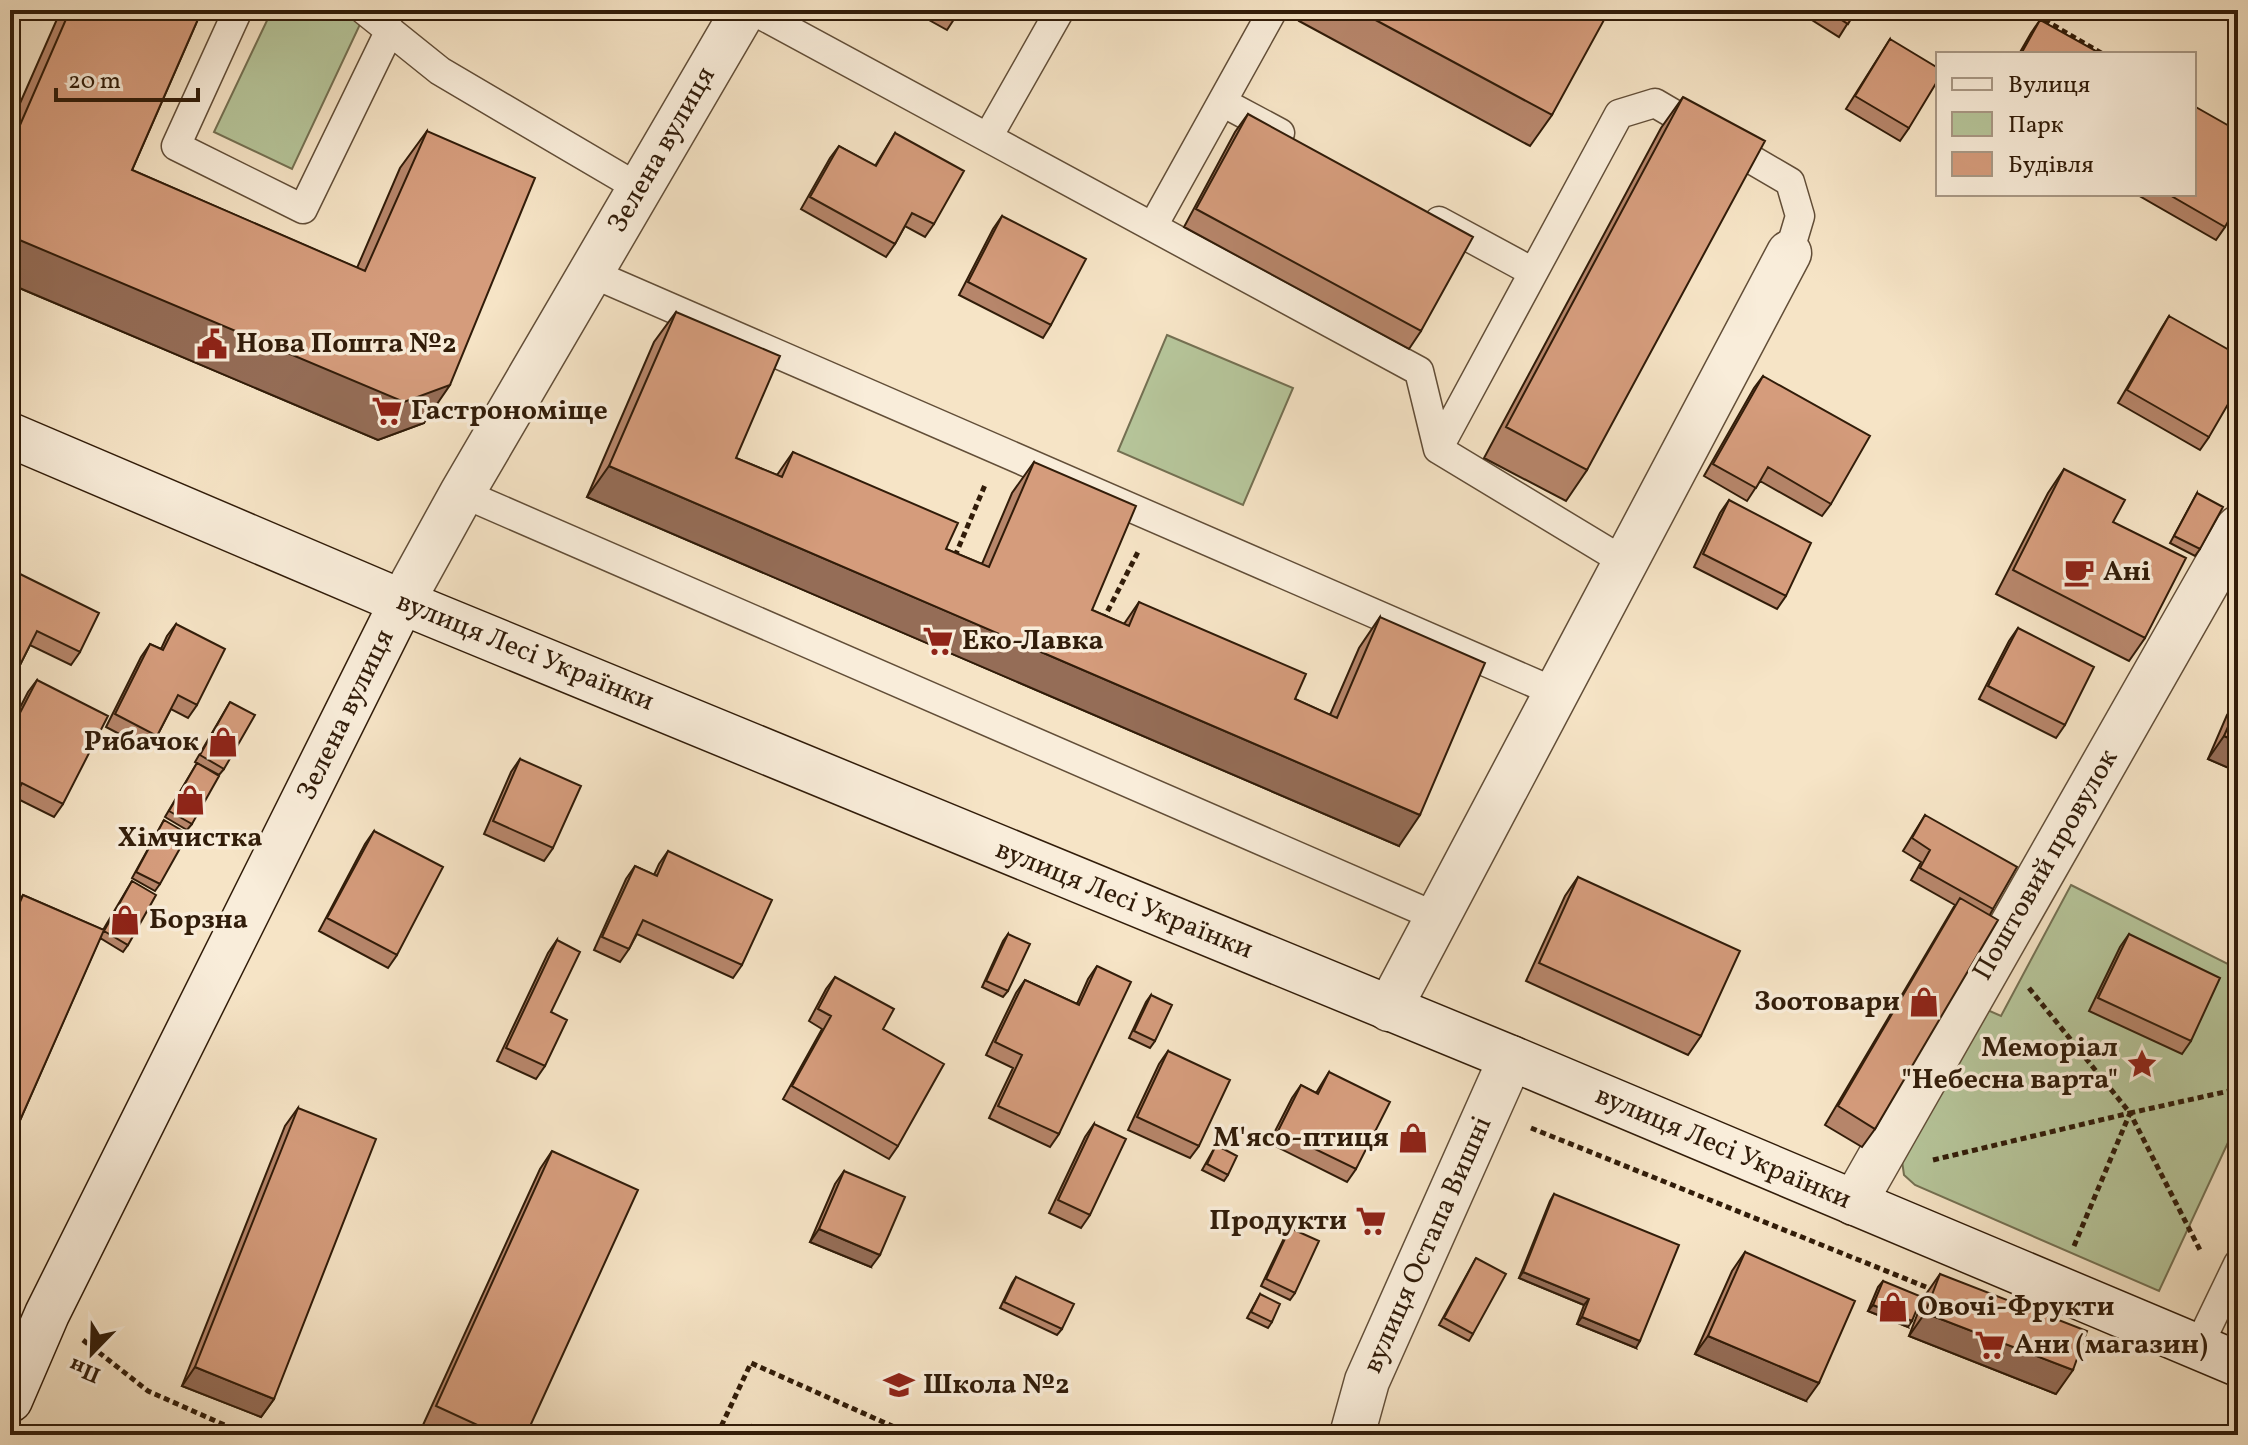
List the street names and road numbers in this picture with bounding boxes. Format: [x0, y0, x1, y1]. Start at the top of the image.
street label: Зелена вулиця [599, 60, 725, 240]
street label: вулиця Лесі Українки [390, 582, 660, 722]
street label: Зелена вулиця [288, 623, 404, 807]
street label: Поштовий провулок [1964, 742, 2128, 988]
street label: вулиця Лесі Українки [989, 830, 1259, 970]
street label: вулиця Лесі Українки [1589, 1076, 1857, 1220]
street label: вулиця Остапа Вишні [1354, 1110, 1502, 1380]

